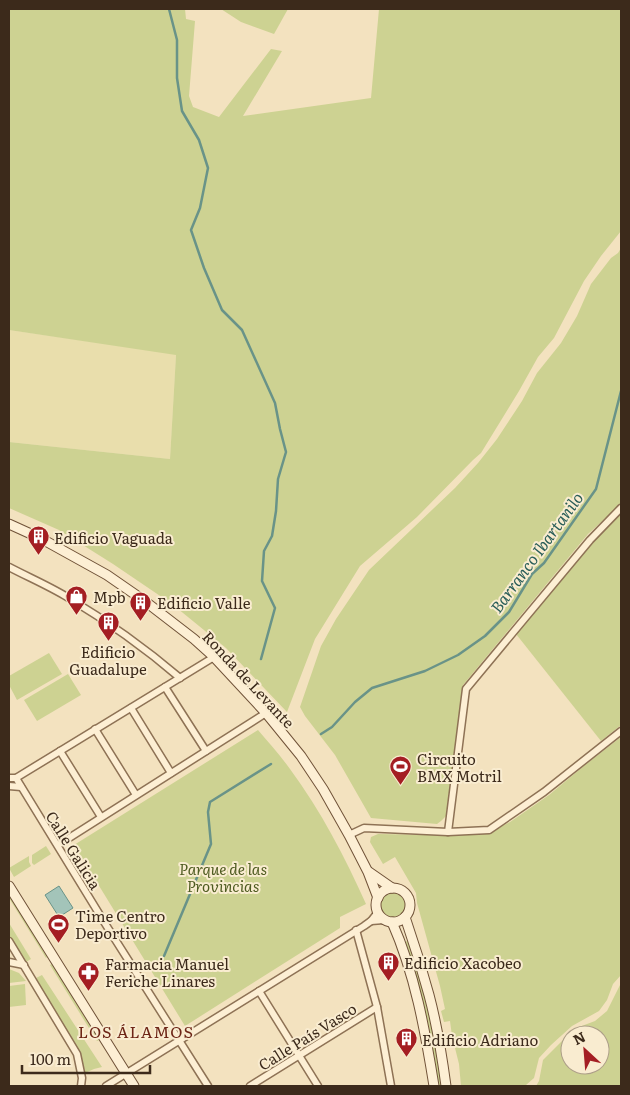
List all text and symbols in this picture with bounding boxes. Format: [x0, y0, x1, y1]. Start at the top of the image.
water label: Barranco Ibartanilo [484, 487, 588, 617]
building icon: Edificio Vaguada [26, 525, 50, 556]
place label: Edificio Vaguada [54, 526, 174, 549]
shop icon: Mpb [65, 584, 89, 615]
place label: Mpb [93, 585, 126, 608]
building icon: Edificio Valle [129, 590, 153, 621]
place label: Edificio Valle [157, 591, 251, 614]
building icon: Edificio Guadalupe [96, 611, 120, 642]
street label: Ronda de Levante [198, 625, 300, 733]
place label: Edificio Guadalupe [69, 640, 147, 680]
place label: Circuito BMX Motril [417, 747, 502, 787]
sports icon: Circuito BMX Motril [389, 755, 413, 786]
street label: Calle Galicia [41, 806, 108, 895]
park label: Parque de las Provincias [179, 857, 267, 897]
place label: Time Centro Deportivo [75, 904, 165, 944]
sports icon: Time Centro Deportivo [47, 912, 71, 943]
building icon: Edificio Xacobeo [376, 950, 400, 981]
place label: Edificio Xacobeo [404, 951, 522, 974]
place label: Farmacia Manuel Feriche Linares [105, 952, 229, 992]
pharmacy icon: Farmacia Manuel Feriche Linares [77, 960, 101, 991]
street label: Calle País Vasco [253, 996, 361, 1075]
district label: LOS ÁLAMOS [78, 1019, 194, 1043]
north arrow [560, 1025, 610, 1075]
text: N [569, 1026, 589, 1049]
building icon: Edificio Adriano [394, 1027, 418, 1058]
place label: Edificio Adriano [422, 1028, 539, 1051]
scale bar [22, 1042, 150, 1074]
text: 100 m [30, 1047, 71, 1070]

